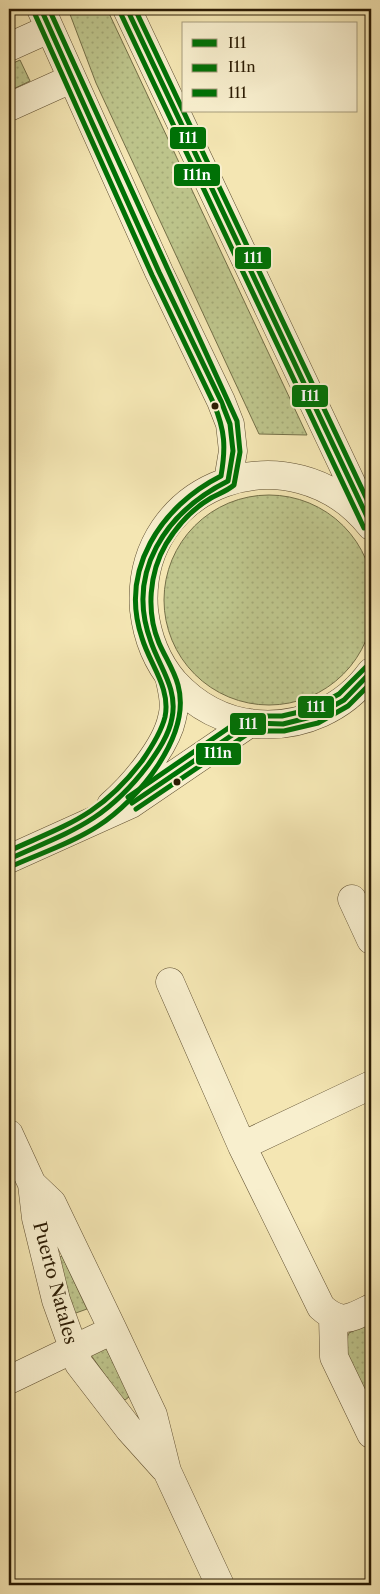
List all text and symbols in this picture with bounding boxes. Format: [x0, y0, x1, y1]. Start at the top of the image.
legend [182, 22, 358, 112]
text: I11 [228, 33, 247, 52]
text: I11n [228, 57, 256, 76]
text: 111 [228, 83, 248, 102]
line badge: I11 [169, 126, 207, 150]
text: I11 [179, 129, 198, 147]
line badge: I11n [173, 163, 221, 187]
text: I11n [183, 166, 211, 184]
line badge: 111 [234, 246, 272, 270]
text: 111 [244, 249, 263, 267]
line badge: I11 [291, 384, 329, 408]
text: I11 [301, 387, 320, 405]
unlabelled marker [210, 401, 220, 411]
line badge: 111 [297, 695, 335, 719]
text: 111 [307, 698, 326, 716]
line badge: I11 [229, 712, 267, 736]
text: I11 [239, 715, 258, 733]
line badge: I11n [195, 742, 242, 766]
text: I11n [204, 744, 232, 762]
unlabelled marker [172, 777, 182, 787]
street label: Puerto Natales [28, 1219, 82, 1347]

